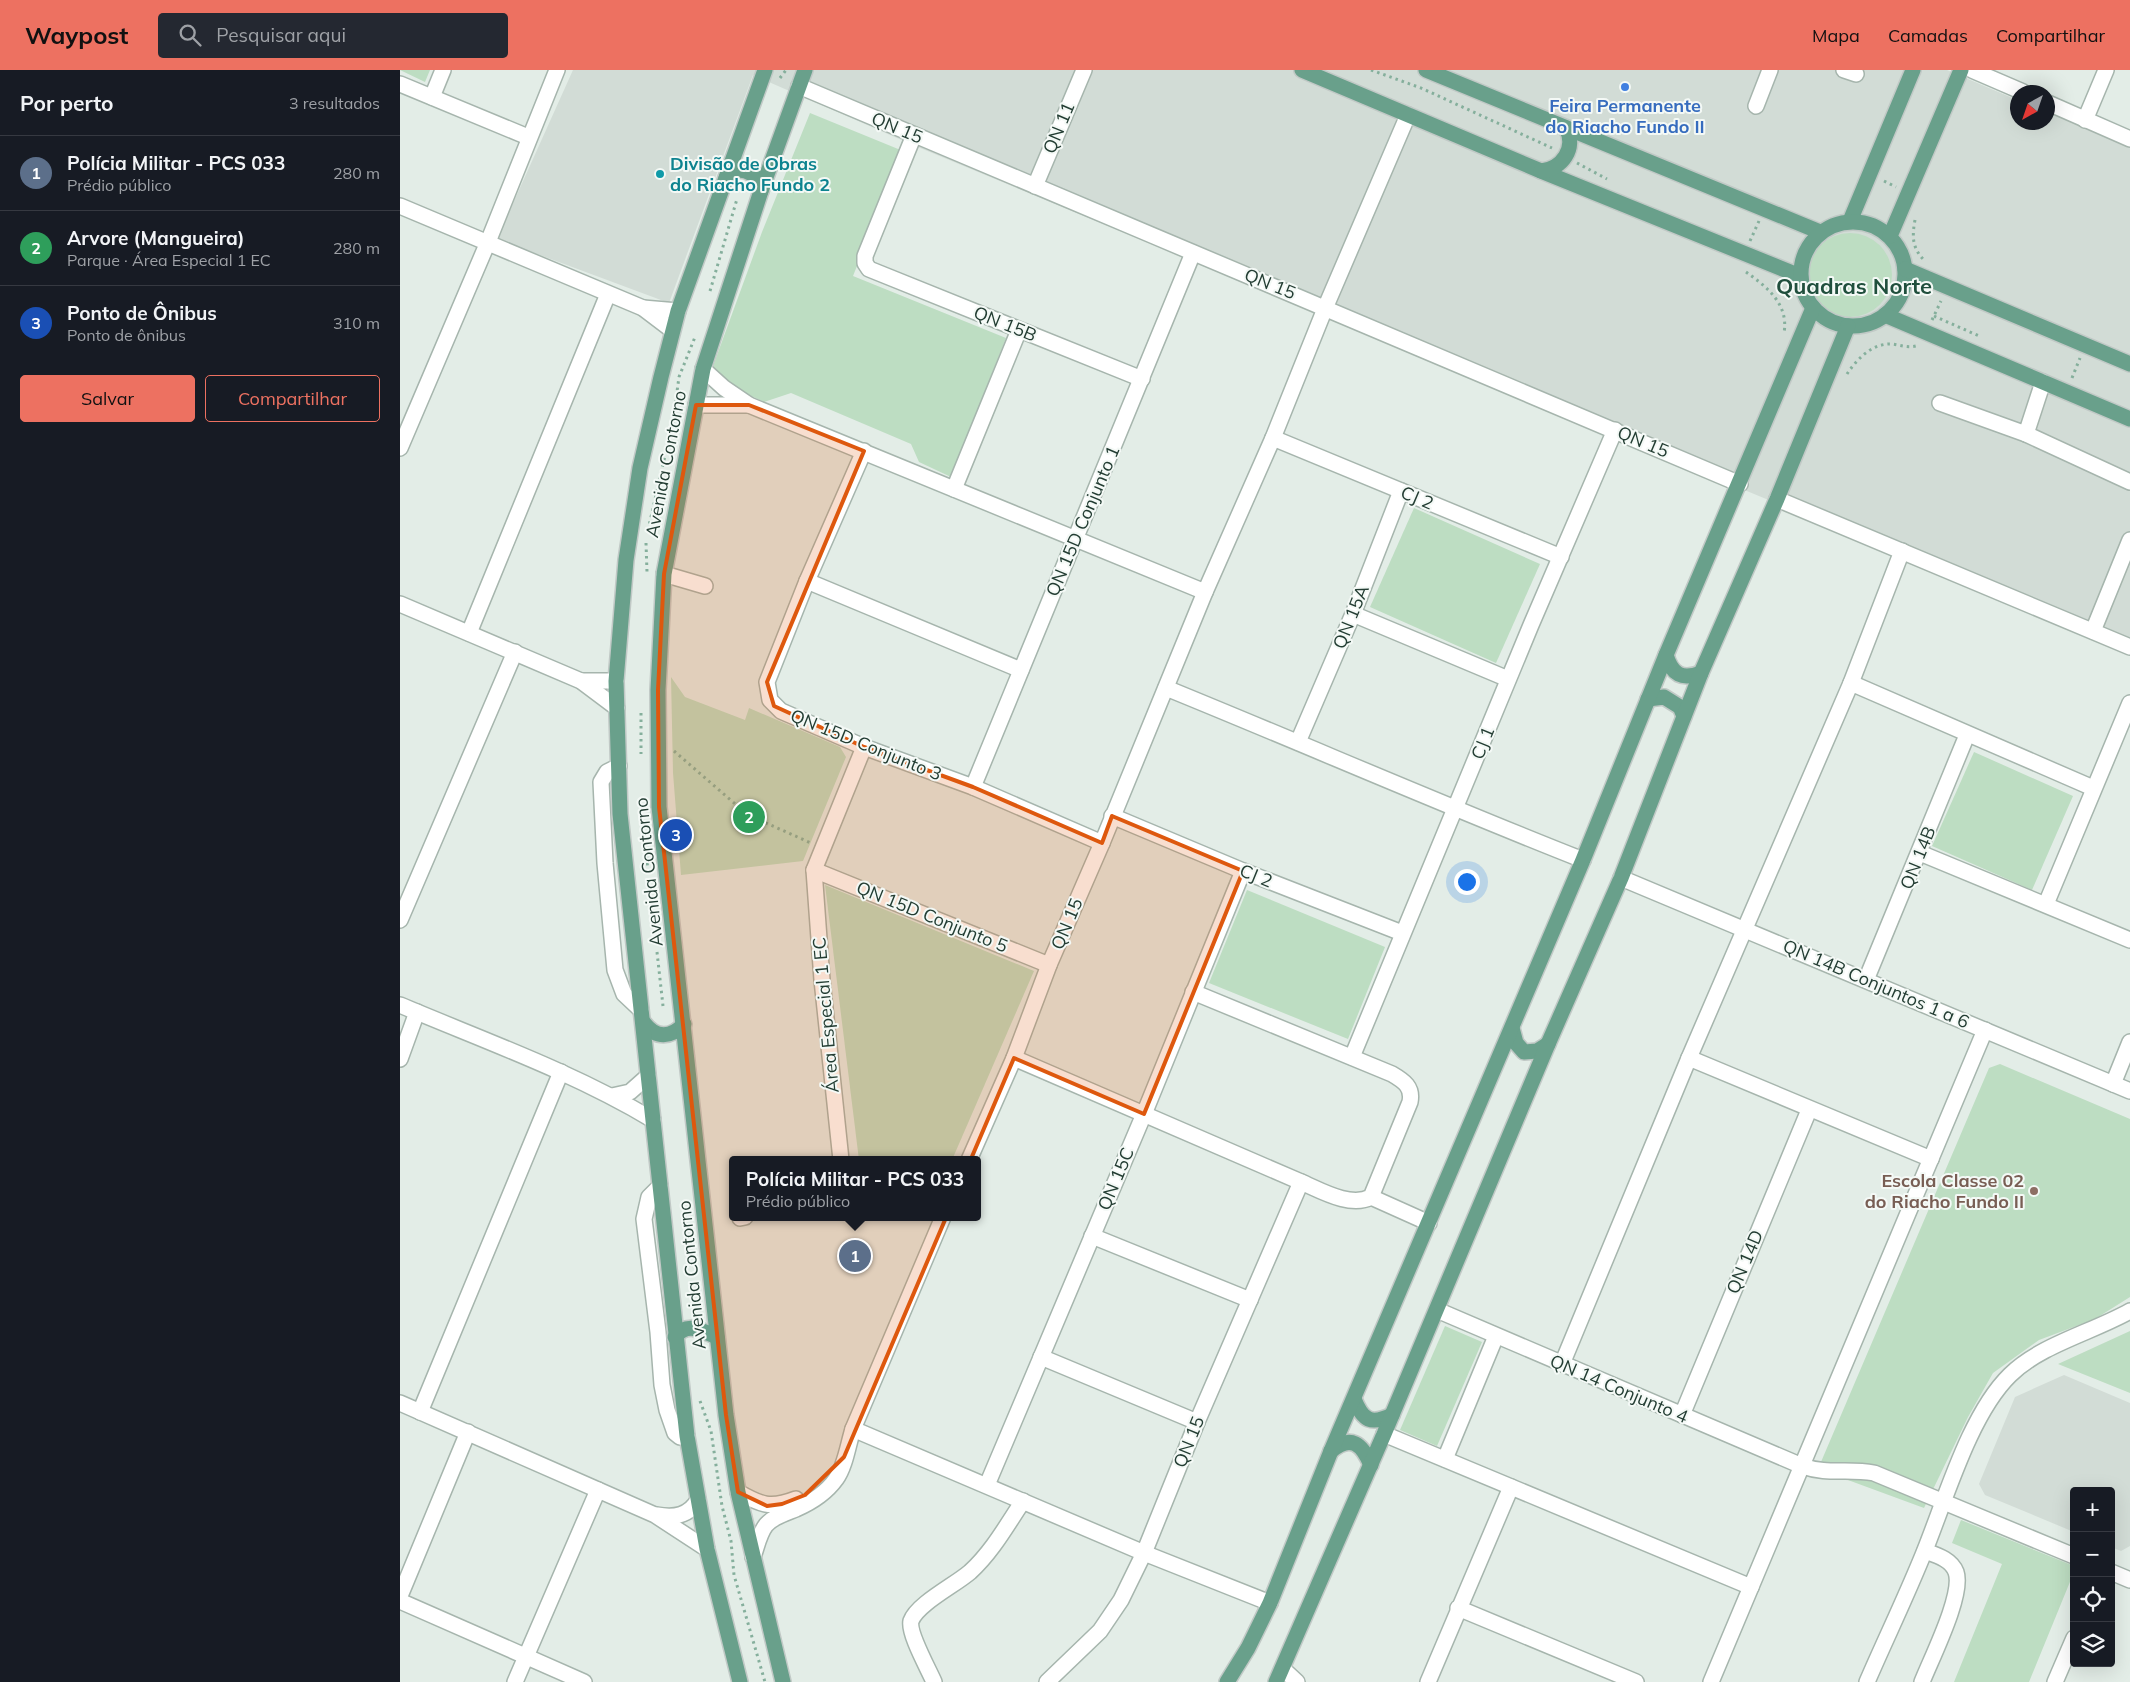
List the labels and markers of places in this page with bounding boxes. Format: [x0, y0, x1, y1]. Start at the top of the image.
marker: Feira Permanente do Riacho Fundo II [1619, 81, 1631, 93]
place label: Feira Permanente do Riacho Fundo II [1545, 94, 1705, 138]
place label: Divisão de Obras do Riacho Fundo 2 [670, 152, 830, 196]
marker: Divisão de Obras do Riacho Fundo 2 [654, 168, 666, 180]
pin: 2 [733, 798, 765, 836]
pin: 3 [660, 816, 692, 854]
place label: Escola Classe 02 do Riacho Fundo II [1865, 1169, 2024, 1213]
marker: Escola Classe 02 do Riacho Fundo II [2028, 1185, 2040, 1197]
pin: 1 [839, 1237, 871, 1275]

